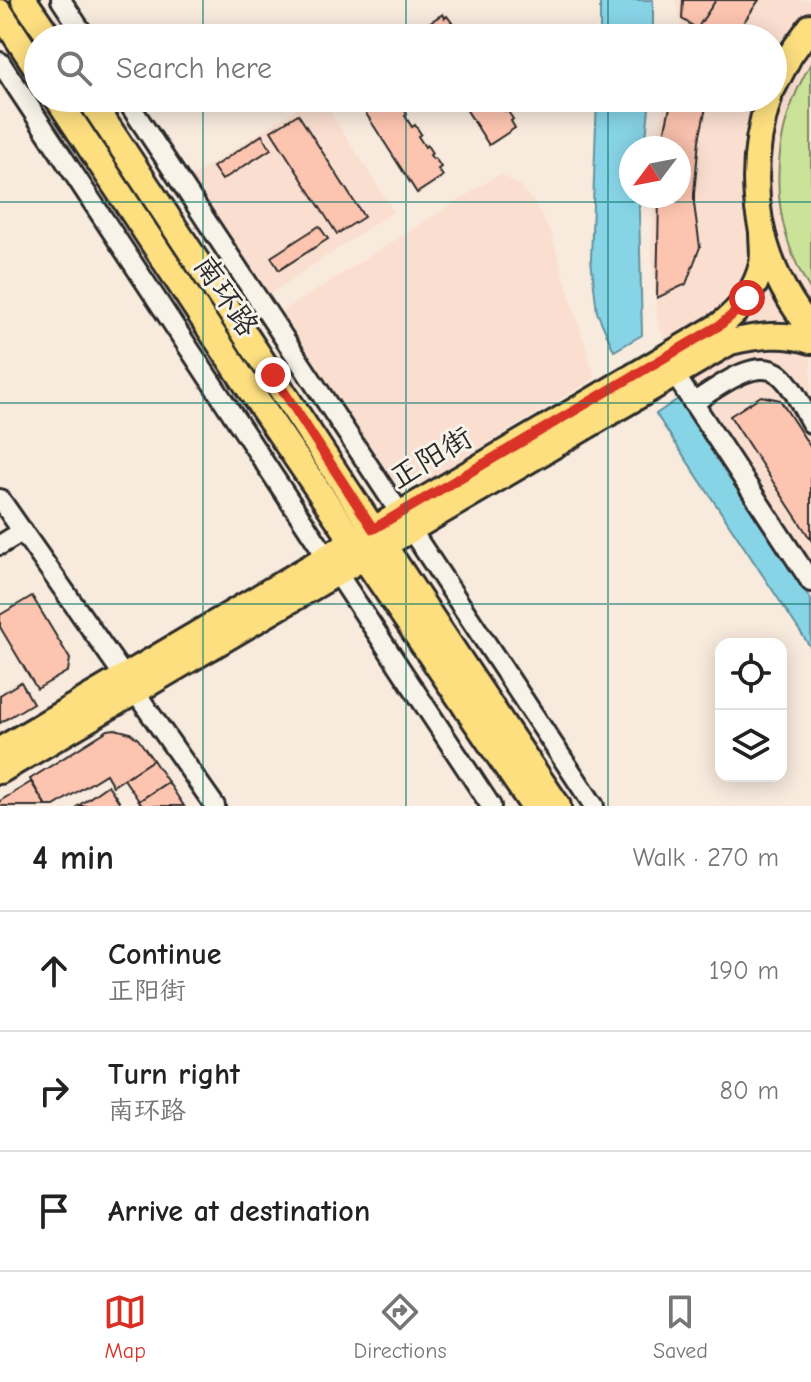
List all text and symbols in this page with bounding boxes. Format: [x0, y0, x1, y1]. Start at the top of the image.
search box [24, 24, 787, 112]
icon: search [52, 46, 96, 90]
text: Search here [116, 51, 272, 86]
north arrow [619, 136, 691, 208]
street label: 南环路 [186, 249, 266, 343]
route start [729, 280, 765, 316]
route end [255, 357, 291, 393]
street label: 正阳街 [383, 420, 479, 496]
map controls [715, 638, 787, 782]
button: locate [715, 638, 787, 710]
button: layers [715, 710, 787, 782]
text: 4 min [32, 838, 114, 878]
text: Walk · 270 m [633, 843, 779, 873]
text: Continue [108, 937, 222, 972]
icon: ahead [32, 949, 76, 993]
text: 190 m [709, 956, 779, 986]
text: 正阳街 [108, 976, 186, 1006]
text: Turn right [108, 1057, 240, 1092]
icon: right [32, 1069, 76, 1113]
text: 80 m [720, 1076, 779, 1106]
text: 南环路 [108, 1096, 186, 1126]
icon: arrive [32, 1189, 76, 1233]
text: Arrive at destination [108, 1194, 370, 1229]
tab: Map [103, 1290, 147, 1364]
tab: Directions [354, 1290, 447, 1364]
tab: Saved [653, 1290, 708, 1364]

